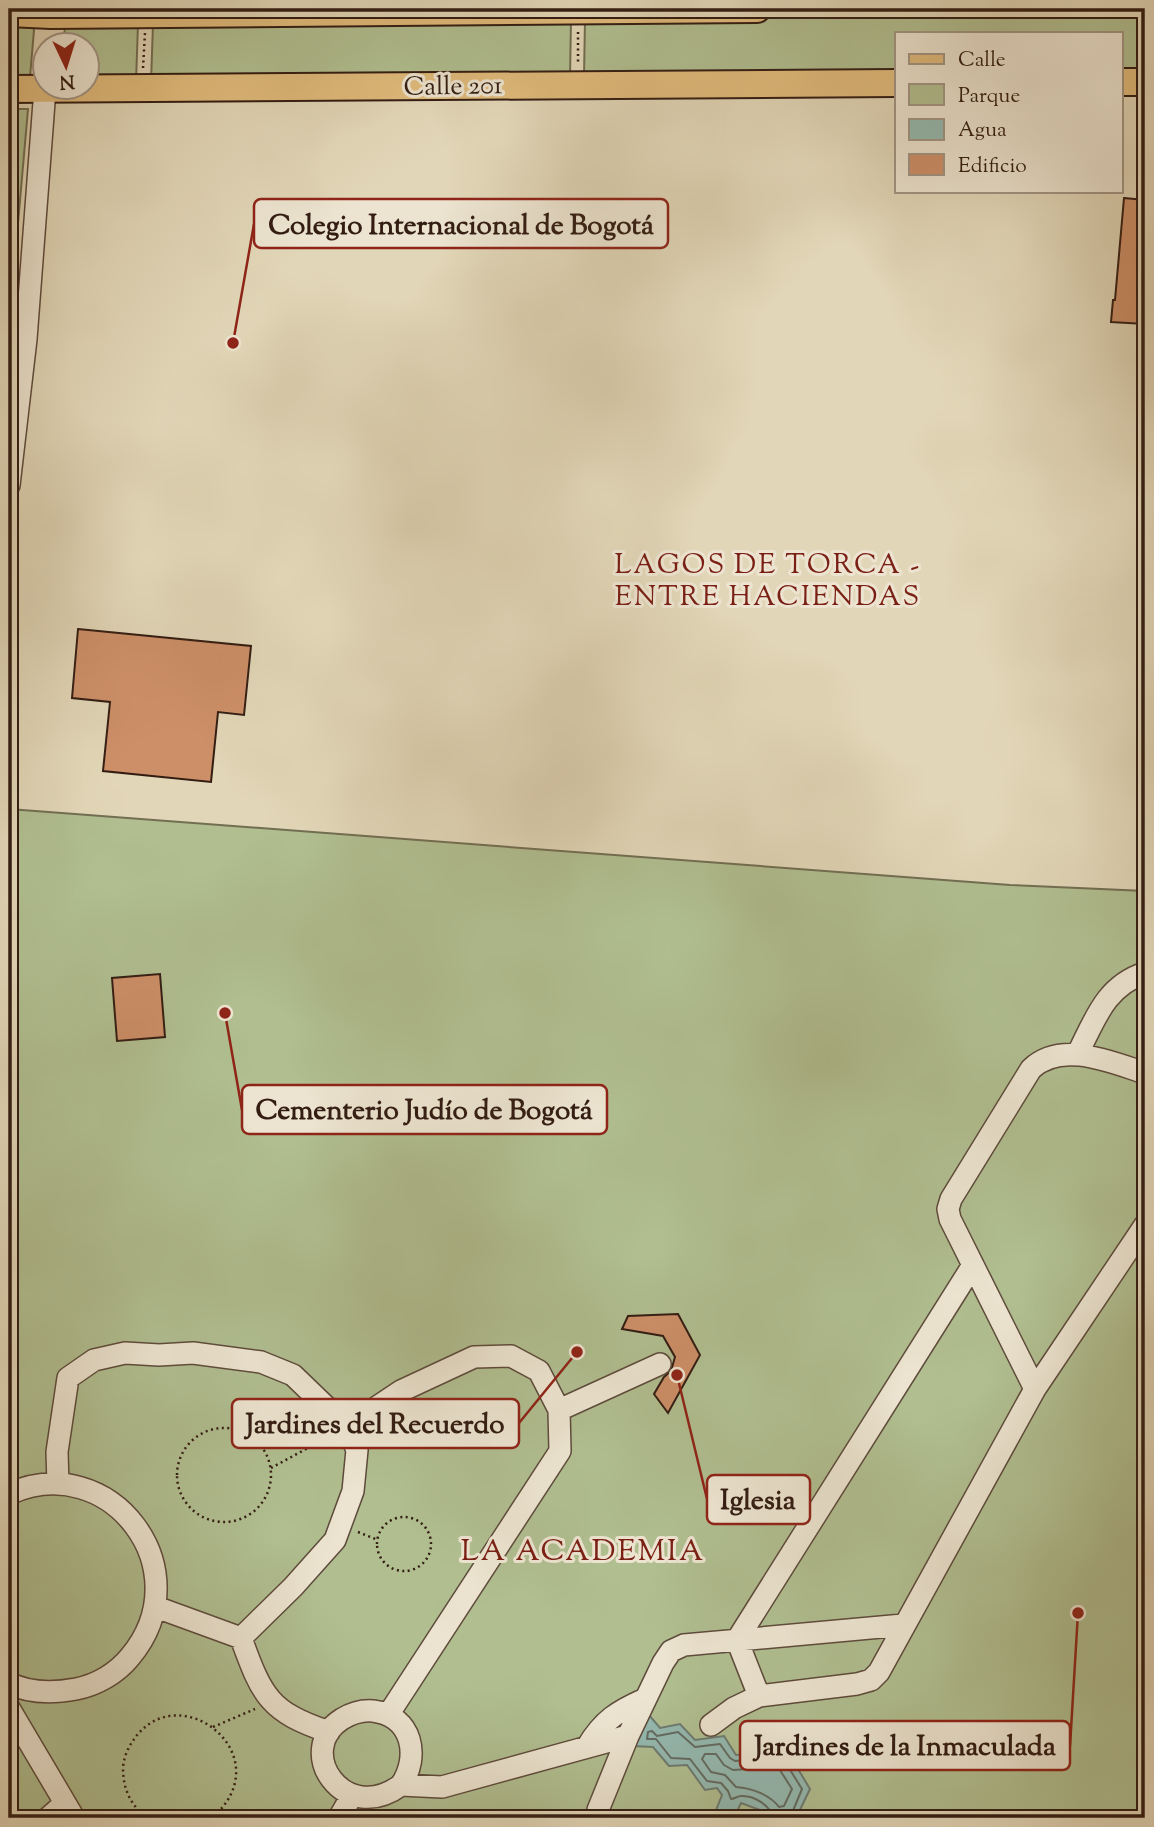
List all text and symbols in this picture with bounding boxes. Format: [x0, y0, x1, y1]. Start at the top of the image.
north arrow [32, 32, 102, 102]
legend [895, 32, 1122, 192]
text: Calle [958, 46, 1006, 76]
text: N [59, 66, 76, 94]
street label: Calle 201 [403, 68, 503, 107]
text: Parque [958, 82, 1020, 112]
text: Agua [958, 116, 1007, 146]
text: Edificio [958, 152, 1027, 182]
callout: Colegio Internacional de Bogotá [254, 199, 668, 248]
text: Colegio Internacional de Bogotá [268, 207, 654, 247]
district label: LAGOS DE TORCA - ENTRE HACIENDAS [614, 546, 922, 618]
callout: Cementerio Judío de Bogotá [242, 1085, 607, 1134]
text: Cementerio Judío de Bogotá [255, 1092, 593, 1132]
callout: Jardines del Recuerdo [232, 1399, 519, 1448]
text: Jardines del Recuerdo [244, 1406, 504, 1446]
callout: Iglesia [707, 1475, 810, 1524]
text: Iglesia [720, 1482, 796, 1522]
district label: LA ACADEMIA [461, 1531, 705, 1574]
callout: Jardines de la Inmaculada [740, 1721, 1070, 1770]
text: Jardines de la Inmaculada [752, 1728, 1056, 1768]

